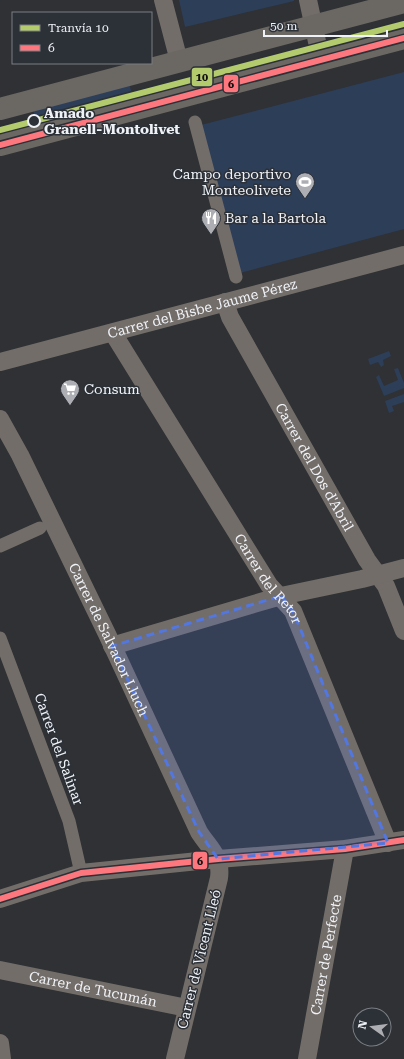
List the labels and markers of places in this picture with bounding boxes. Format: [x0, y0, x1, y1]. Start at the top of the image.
place label: Amado Granell-Montolivet [44, 105, 180, 137]
marker: Amado Granell-Montolivet [27, 114, 41, 128]
place label: Campo deportivo Monteolivete [173, 166, 291, 198]
sports icon: Campo deportivo Monteolivete [294, 171, 316, 199]
restaurant icon: Bar a la Bartola [200, 207, 222, 235]
place label: Bar a la Bartola [225, 210, 327, 226]
supermarket icon: Consum [59, 378, 81, 406]
place label: Consum [84, 381, 140, 397]

